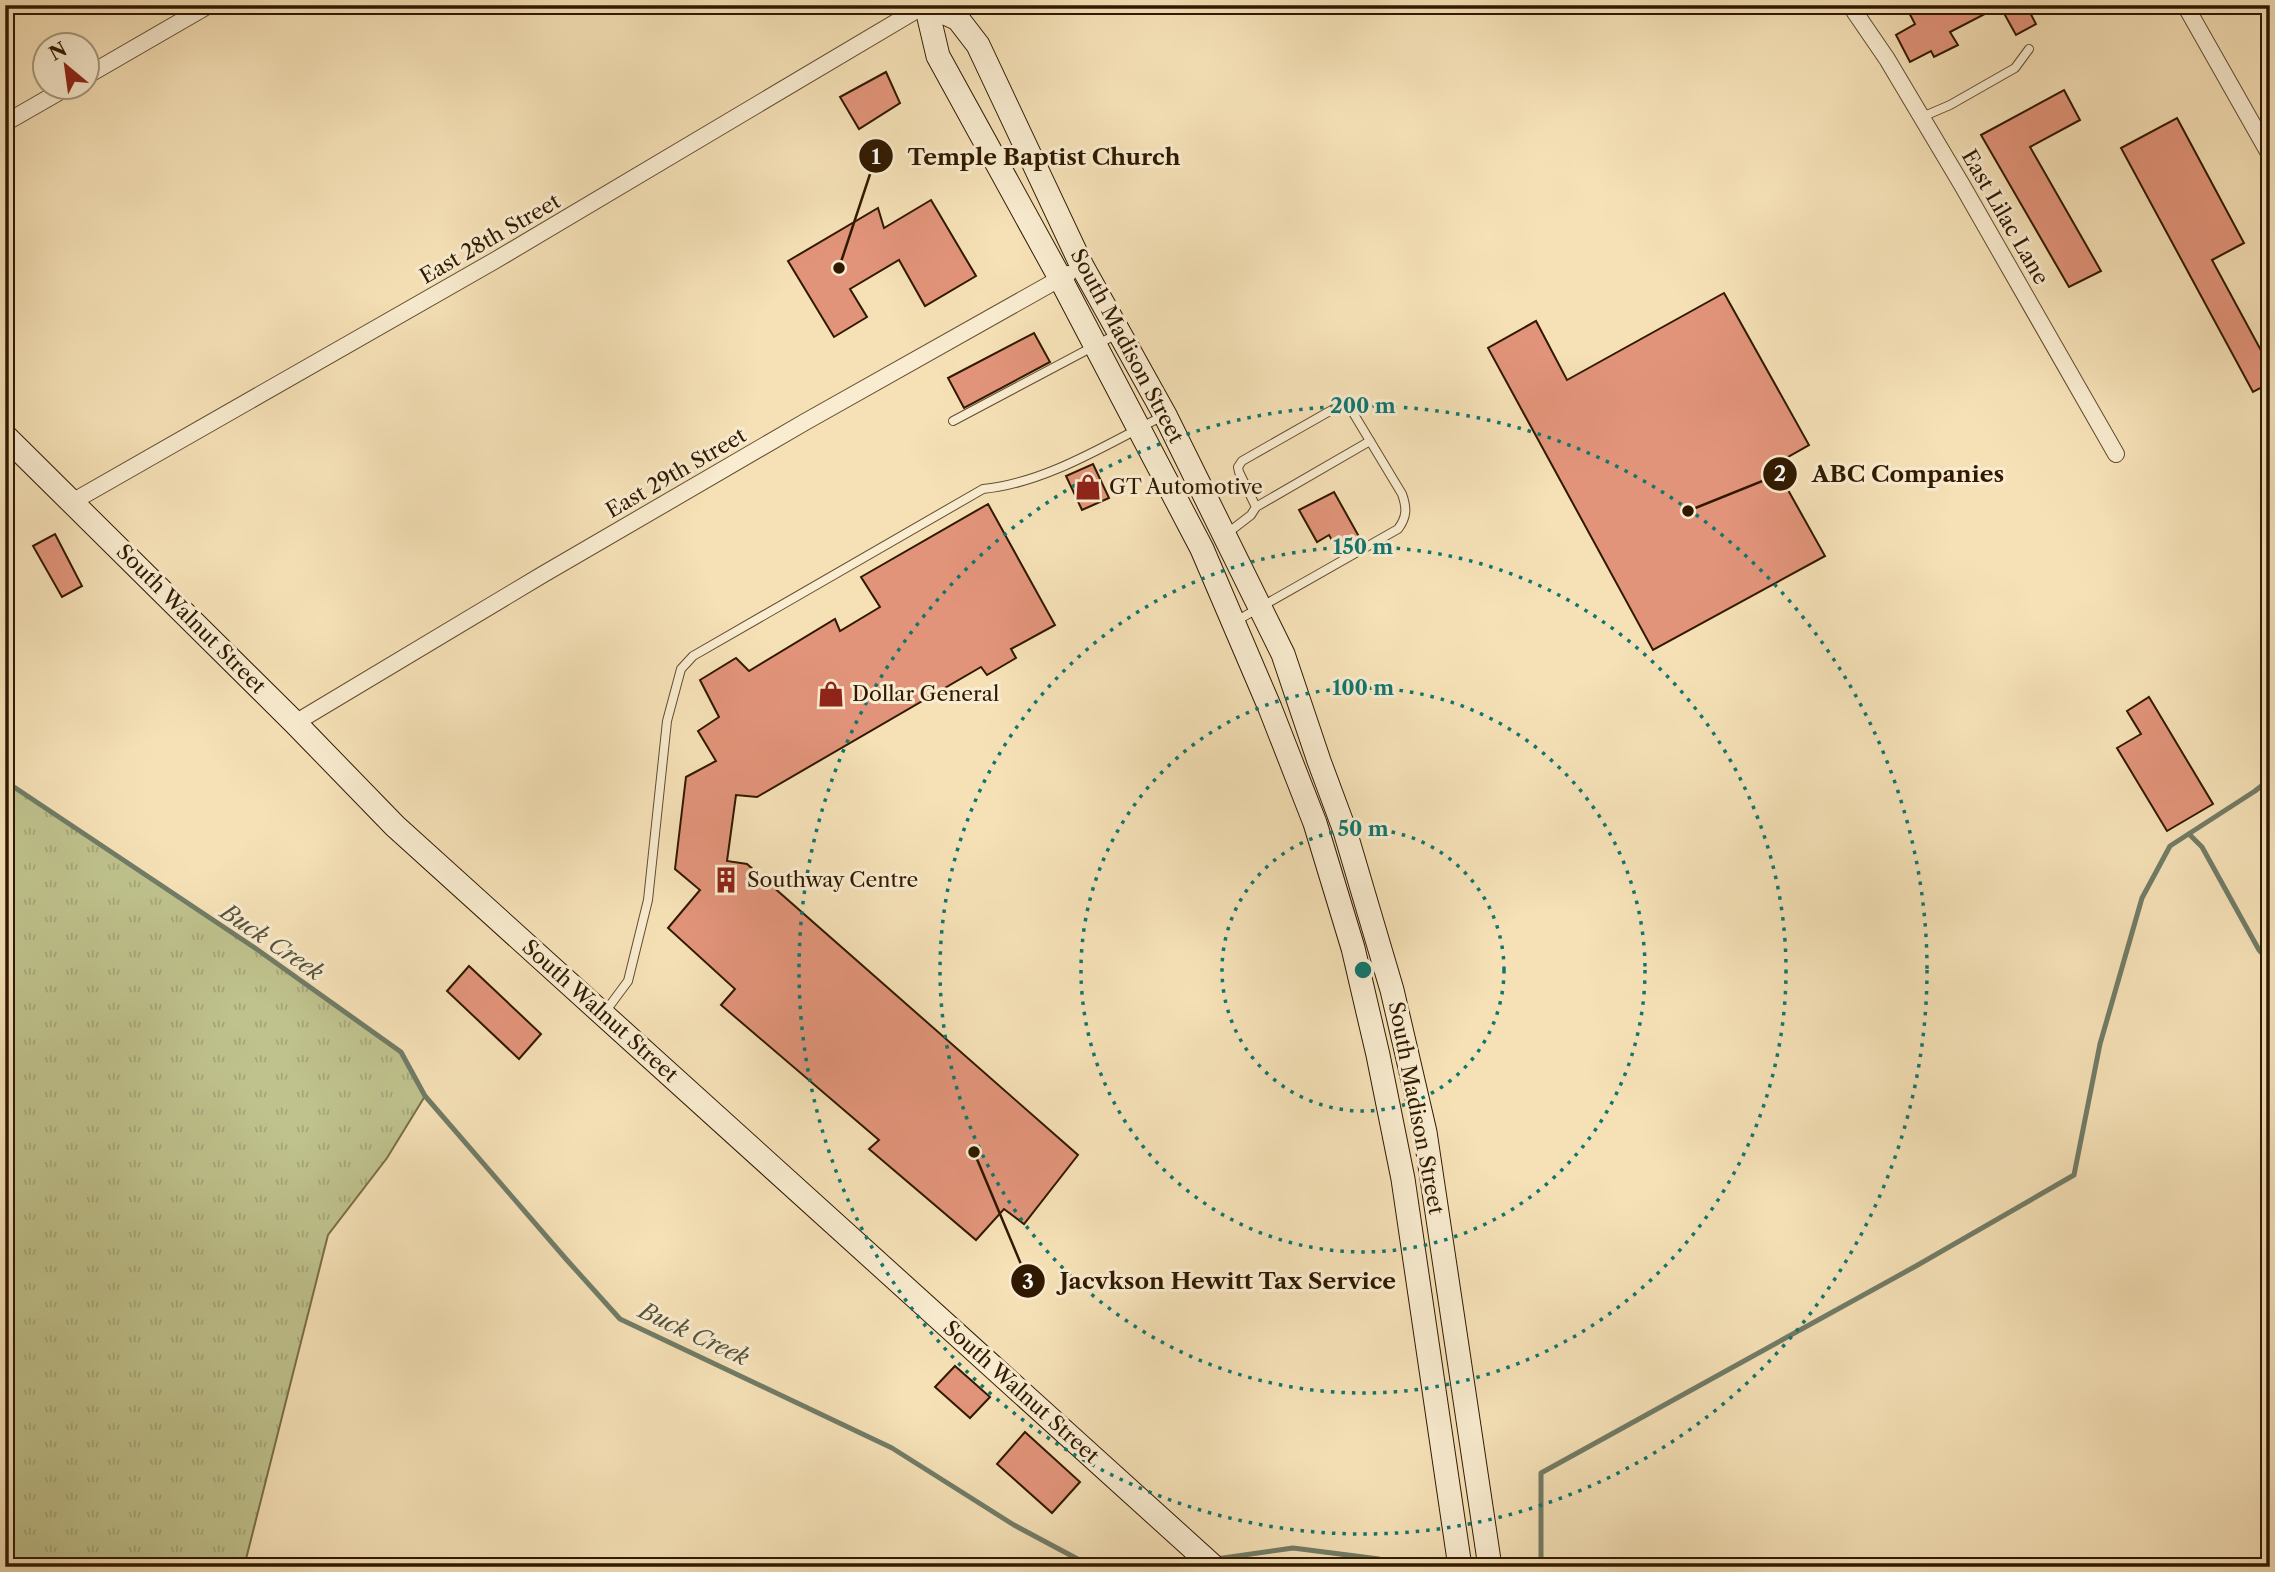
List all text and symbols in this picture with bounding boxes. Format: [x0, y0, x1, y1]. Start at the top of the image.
north arrow [32, 32, 102, 102]
text: N [45, 38, 71, 66]
callout: Temple Baptist Church [859, 134, 1195, 178]
text: Temple Baptist Church [907, 143, 1181, 171]
text: 1 [871, 144, 881, 169]
street label: East Lilac Lane [1957, 145, 2054, 289]
street label: East 28th Street [415, 188, 565, 289]
street label: South Madison Street [1066, 244, 1189, 448]
text: 200 m [1330, 393, 1396, 418]
street label: East 29th Street [601, 422, 751, 523]
callout: ABC Companies [1763, 452, 2018, 496]
text: ABC Companies [1811, 460, 2004, 488]
text: 2 [1774, 461, 1786, 486]
shop icon: GT Automotive [1073, 472, 1103, 502]
place label: GT Automotive [1109, 474, 1263, 499]
text: 150 m [1333, 534, 1393, 559]
street label: South Walnut Street [112, 539, 272, 699]
text: 100 m [1332, 675, 1394, 700]
shop icon: Dollar General [816, 679, 846, 709]
place label: Dollar General [852, 681, 999, 706]
text: 50 m [1337, 816, 1389, 841]
building icon: Southway Centre [711, 865, 741, 895]
place label: Southway Centre [747, 867, 918, 892]
water label: Buck Creek [214, 896, 329, 987]
street label: South Walnut Street [517, 934, 684, 1087]
centre of rings [1351, 958, 1375, 982]
street label: South Madison Street [1384, 999, 1449, 1217]
callout: Jacvkson Hewitt Tax Service [1011, 1259, 1411, 1303]
text: Jacvkson Hewitt Tax Service [1056, 1267, 1396, 1295]
text: 3 [1022, 1269, 1034, 1294]
water label: Buck Creek [633, 1296, 753, 1372]
street label: South Walnut Street [938, 1315, 1105, 1468]

